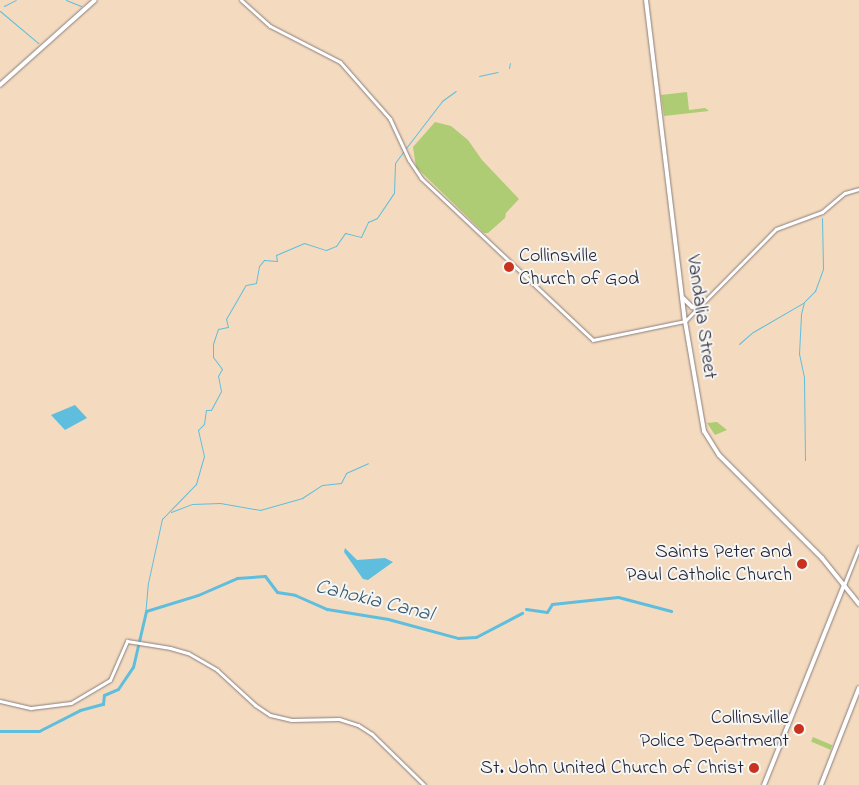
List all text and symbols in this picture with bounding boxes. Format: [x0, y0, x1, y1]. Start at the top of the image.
place label: Collinsville Church of God [519, 244, 639, 291]
street label: Vandalia Street [680, 253, 722, 381]
marker: Collinsville Church of God [503, 261, 515, 273]
place label: Saints Peter and Paul Catholic Church [626, 540, 792, 587]
marker: Saints Peter and Paul Catholic Church [796, 558, 808, 570]
water label: Cahokia Canal [312, 574, 436, 628]
place label: Collinsville Police Department [640, 706, 789, 753]
marker: Collinsville Police Department [793, 723, 805, 735]
place label: St. John United Church of Christ [480, 756, 744, 780]
marker: St. John United Church of Christ [748, 762, 760, 774]

